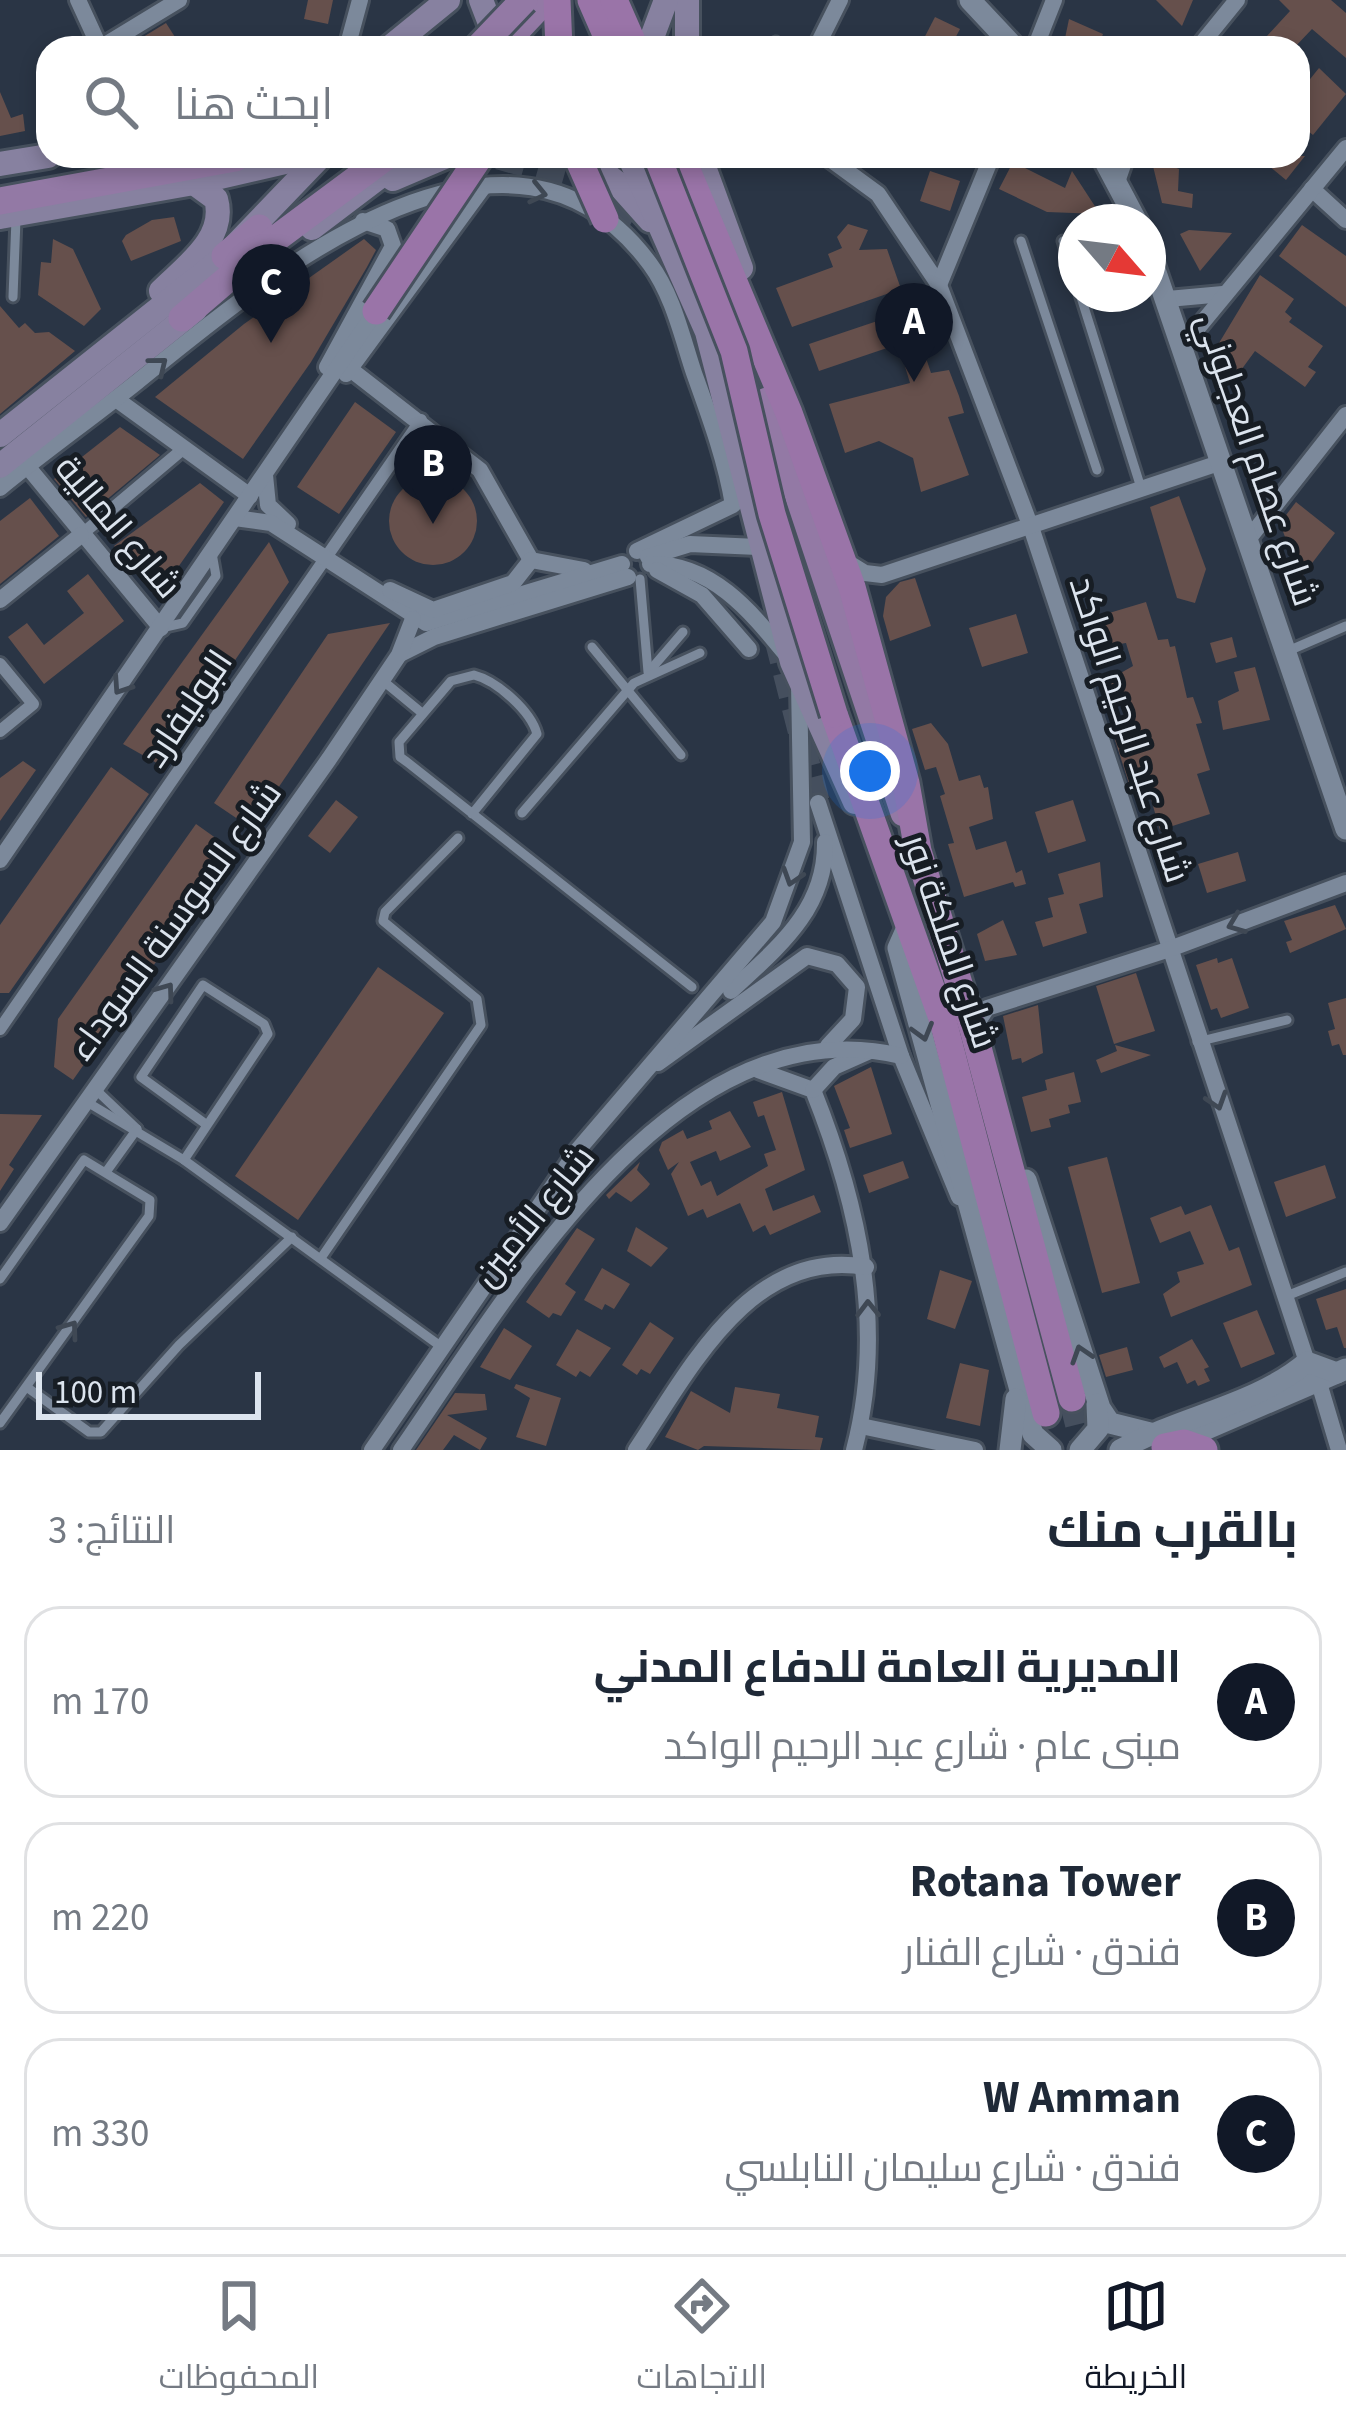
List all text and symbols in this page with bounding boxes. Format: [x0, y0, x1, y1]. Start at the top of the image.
search box [36, 36, 1310, 168]
icon: search [78, 69, 144, 135]
text: ابحث هنا [174, 73, 333, 137]
one-way arrow [528, 179, 548, 204]
north arrow [1058, 204, 1166, 312]
pin: C [232, 244, 310, 343]
pin: A [875, 283, 953, 382]
street label: شارع عصام العجلوني [1181, 306, 1331, 613]
one-way arrow [145, 357, 167, 379]
pin: B [394, 425, 472, 524]
street label: شارع المالية [43, 444, 193, 610]
street label: شارع عبد الرحيم الواكد [1056, 570, 1203, 889]
street label: البوليفارد [129, 640, 245, 778]
one-way arrow [113, 672, 135, 694]
your location [840, 741, 900, 801]
street label: شارع السوسنة السوداء [56, 771, 294, 1071]
street label: شارع الملكة نور [888, 826, 1010, 1055]
one-way arrow [782, 866, 807, 887]
one-way arrow [1227, 909, 1248, 934]
one-way arrow [151, 983, 173, 1004]
one-way arrow [909, 1021, 934, 1042]
one-way arrow [1203, 1089, 1227, 1110]
street label: شارع الأمين [461, 1134, 607, 1298]
one-way arrow [855, 1299, 881, 1318]
one-way arrow [56, 1321, 78, 1343]
one-way arrow [1071, 1344, 1096, 1365]
scale bar [36, 1366, 261, 1419]
text: 100 m [54, 1369, 137, 1416]
text: بالقرب منك [1047, 1495, 1298, 1567]
text: النتائج: 3 [48, 1503, 175, 1559]
text: المديرية العامة للدفاع المدني [594, 1636, 1181, 1700]
text: 170 m [51, 1674, 149, 1730]
text: A [1245, 1674, 1267, 1730]
text: مبنى عام · شارع عبد الرحيم الواكد [663, 1719, 1181, 1775]
text: Rotana Tower [910, 1850, 1181, 1914]
text: 220 m [51, 1890, 149, 1946]
text: B [1244, 1890, 1268, 1946]
text: فندق · شارع الفنار [903, 1925, 1181, 1981]
text: W Amman [983, 2066, 1181, 2130]
text: 330 m [51, 2106, 149, 2162]
text: C [1245, 2106, 1267, 2162]
text: فندق · شارع سليمان النابلسي [725, 2141, 1181, 2197]
tab: المحفوظات [159, 2273, 319, 2407]
tab: الاتجاهات [637, 2273, 767, 2407]
tab: الخريطة [1084, 2273, 1187, 2407]

